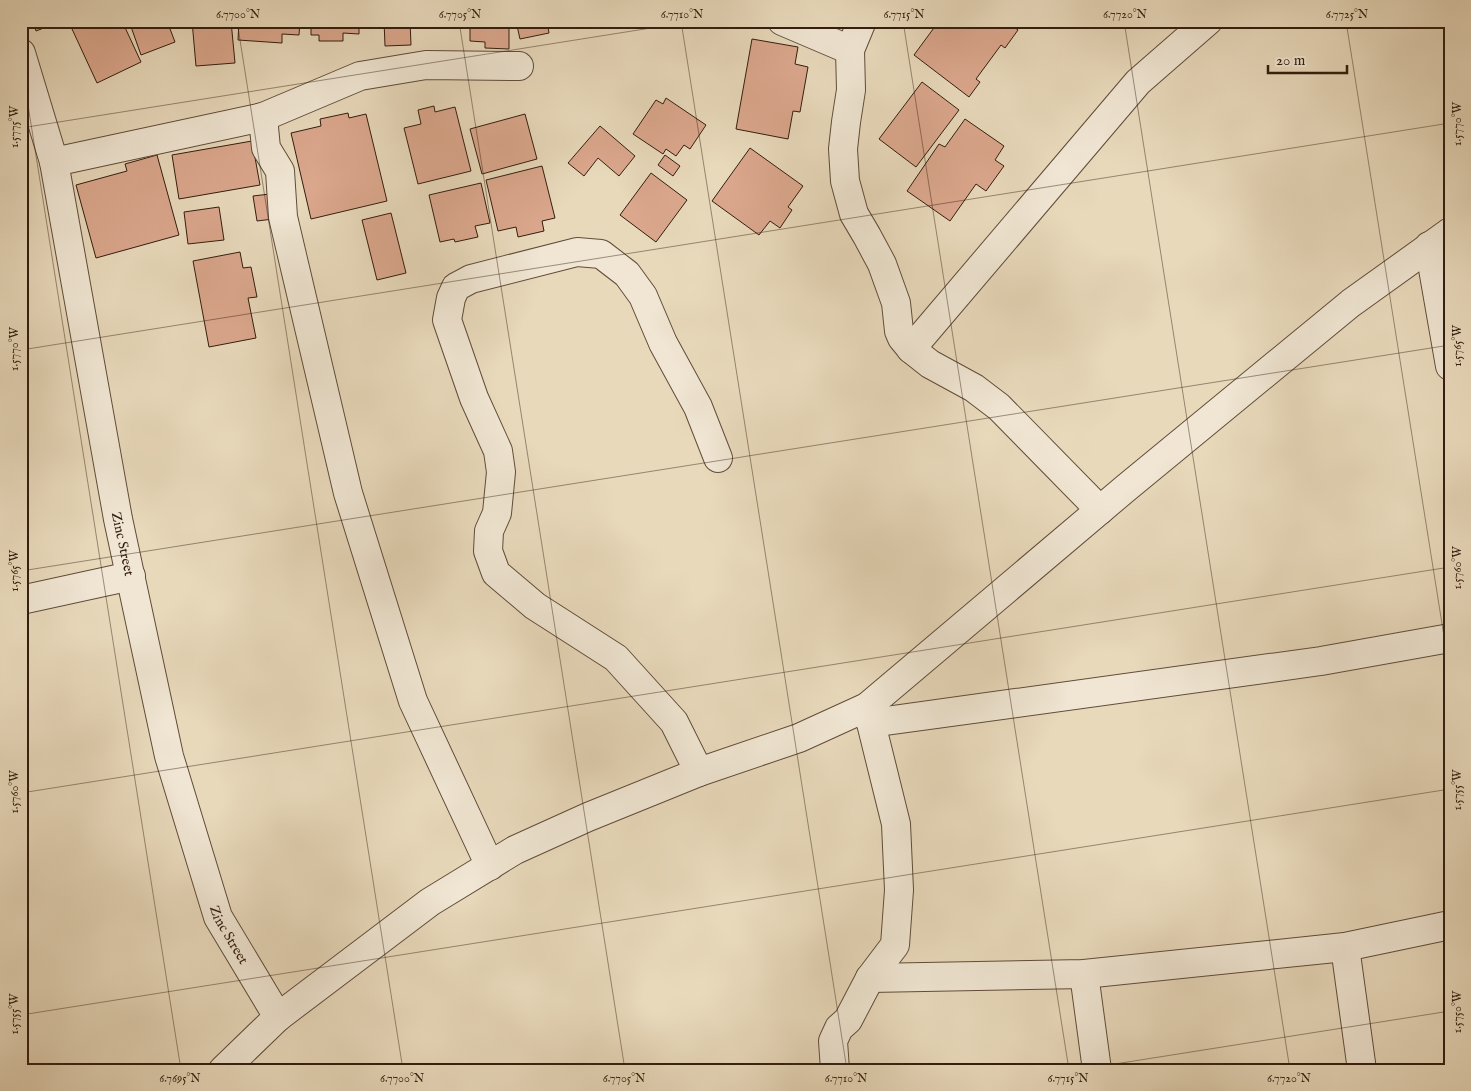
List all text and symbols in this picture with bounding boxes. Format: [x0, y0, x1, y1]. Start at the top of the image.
text: 6.7700°N [216, 7, 261, 22]
text: 6.7705°N [439, 7, 482, 22]
text: 6.7710°N [661, 7, 704, 22]
text: 6.7715°N [883, 7, 925, 22]
text: 6.7720°N [1103, 7, 1148, 22]
text: 6.7725°N [1326, 7, 1369, 22]
scale bar [1268, 42, 1347, 74]
text: 20 m [1276, 51, 1306, 70]
text: 1.5770°W [1450, 102, 1465, 146]
text: 1.5775°W [7, 105, 22, 148]
text: 1.5765°W [1450, 325, 1465, 367]
text: 1.5770°W [7, 327, 22, 371]
street label: Zinc Street [107, 511, 138, 578]
text: 1.5760°W [1450, 546, 1465, 590]
text: 1.5765°W [7, 550, 22, 592]
text: 1.5755°W [1450, 769, 1465, 810]
text: 1.5760°W [7, 770, 22, 814]
street label: Zinc Street [205, 903, 252, 968]
text: 1.5750°W [1450, 990, 1465, 1033]
text: 1.5755°W [7, 993, 22, 1034]
text: 6.7695°N [159, 1071, 201, 1086]
text: 6.7700°N [380, 1071, 425, 1086]
text: 6.7705°N [603, 1071, 646, 1086]
text: 6.7710°N [825, 1071, 868, 1086]
text: 6.7715°N [1047, 1071, 1089, 1086]
text: 6.7720°N [1267, 1071, 1312, 1086]

